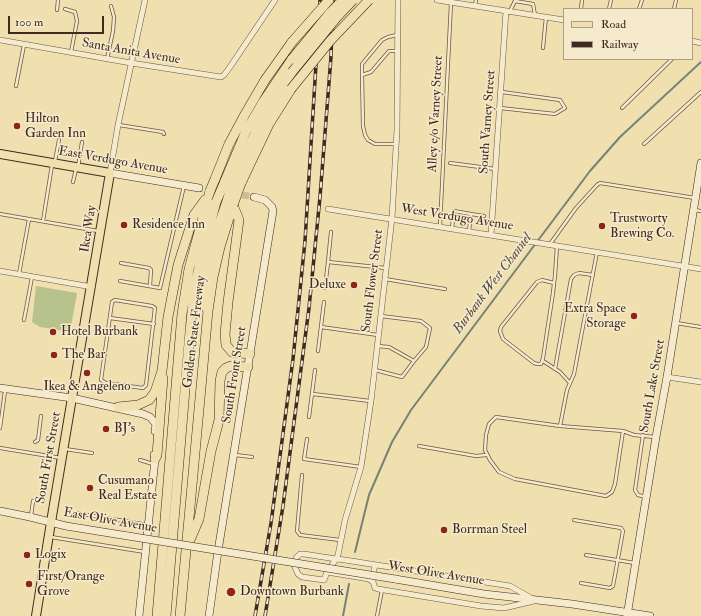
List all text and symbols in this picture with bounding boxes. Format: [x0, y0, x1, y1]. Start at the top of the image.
scale bar [10, 8, 106, 34]
legend [563, 8, 693, 60]
text: 100 m [15, 15, 43, 30]
text: Road [601, 17, 626, 32]
street label: Santa Anita Avenue [81, 36, 181, 68]
text: Railway [601, 37, 638, 52]
street label: Alley e/o Varney Street [425, 55, 447, 173]
street label: South Varney Street [477, 70, 499, 174]
place label: Hilton Garden Inn [25, 111, 86, 142]
marker: Hilton Garden Inn [12, 121, 22, 131]
street label: East Verdugo Avenue [57, 144, 169, 178]
street label: West Verdugo Avenue [400, 201, 514, 235]
street label: Ikea Way [78, 204, 100, 254]
place label: Trustworty Brewing Co. [610, 211, 674, 242]
place label: Residence Inn [132, 217, 205, 233]
marker: Residence Inn [119, 220, 129, 230]
marker: Trustworty Brewing Co. [597, 221, 607, 231]
street label: South Flower Street [359, 229, 387, 333]
water label: Burbank West Channel [450, 231, 536, 337]
street label: Golden State Freeway [180, 275, 210, 389]
place label: Deluxe [309, 277, 346, 293]
marker: Deluxe [349, 280, 359, 290]
place label: Extra Space Storage [564, 301, 626, 332]
marker: Extra Space Storage [629, 311, 639, 321]
place label: Hotel Burbank [61, 324, 138, 340]
street label: South Front Street [220, 326, 250, 424]
marker: Hotel Burbank [48, 327, 58, 337]
street label: South Lake Street [637, 338, 669, 434]
place label: The Bar [62, 347, 105, 363]
marker: The Bar [49, 350, 59, 360]
marker: Ikea & Angeleno [82, 368, 92, 378]
place label: Ikea & Angeleno [44, 379, 130, 395]
street label: South First Street [33, 411, 65, 505]
place label: BJ's [114, 421, 135, 437]
marker: BJ's [101, 424, 111, 434]
place label: Cusumano Real Estate [98, 473, 157, 504]
marker: Cusumano Real Estate [85, 483, 95, 493]
street label: East Olive Avenue [62, 505, 158, 537]
place label: Borrman Steel [452, 522, 527, 538]
marker: Borrman Steel [439, 525, 449, 535]
place label: Logix [35, 547, 66, 563]
marker: Logix [22, 550, 32, 560]
street label: West Olive Avenue [387, 559, 485, 589]
place label: First/Orange Grove [37, 569, 105, 600]
marker: First/Orange Grove [24, 579, 34, 589]
place label: Downtown Burbank [240, 584, 344, 600]
marker: Downtown Burbank [225, 586, 237, 598]

